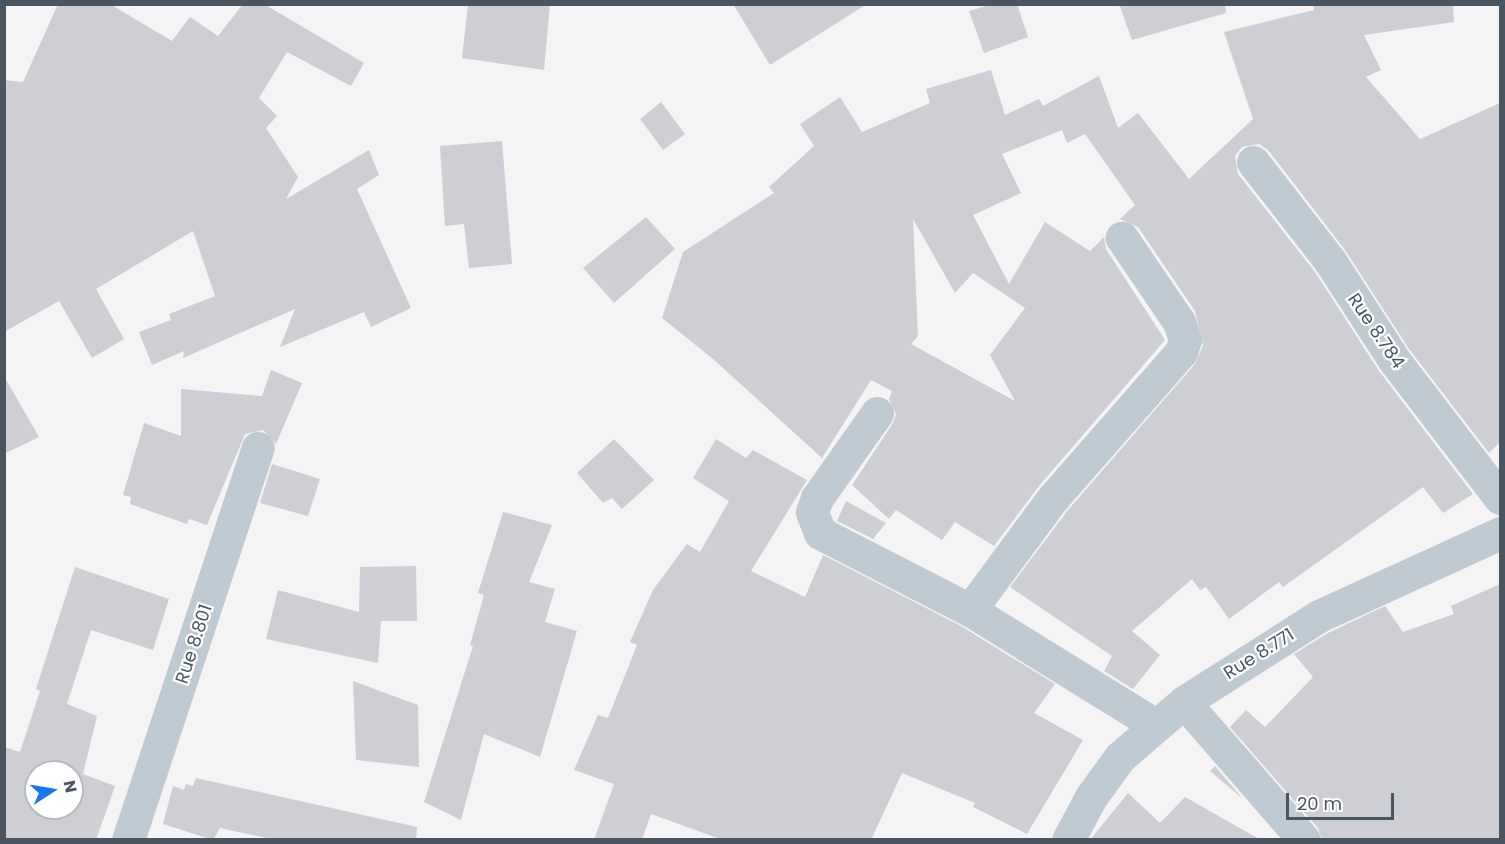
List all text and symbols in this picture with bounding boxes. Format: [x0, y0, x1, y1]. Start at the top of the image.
street label: Rue 8.784 [1343, 289, 1409, 373]
street label: Rue 8.801 [171, 602, 217, 686]
street label: Rue 8.771 [1220, 624, 1298, 684]
north arrow [24, 760, 84, 820]
text: N [58, 778, 83, 795]
scale bar [1289, 781, 1397, 819]
text: 20 m [1297, 791, 1342, 816]

